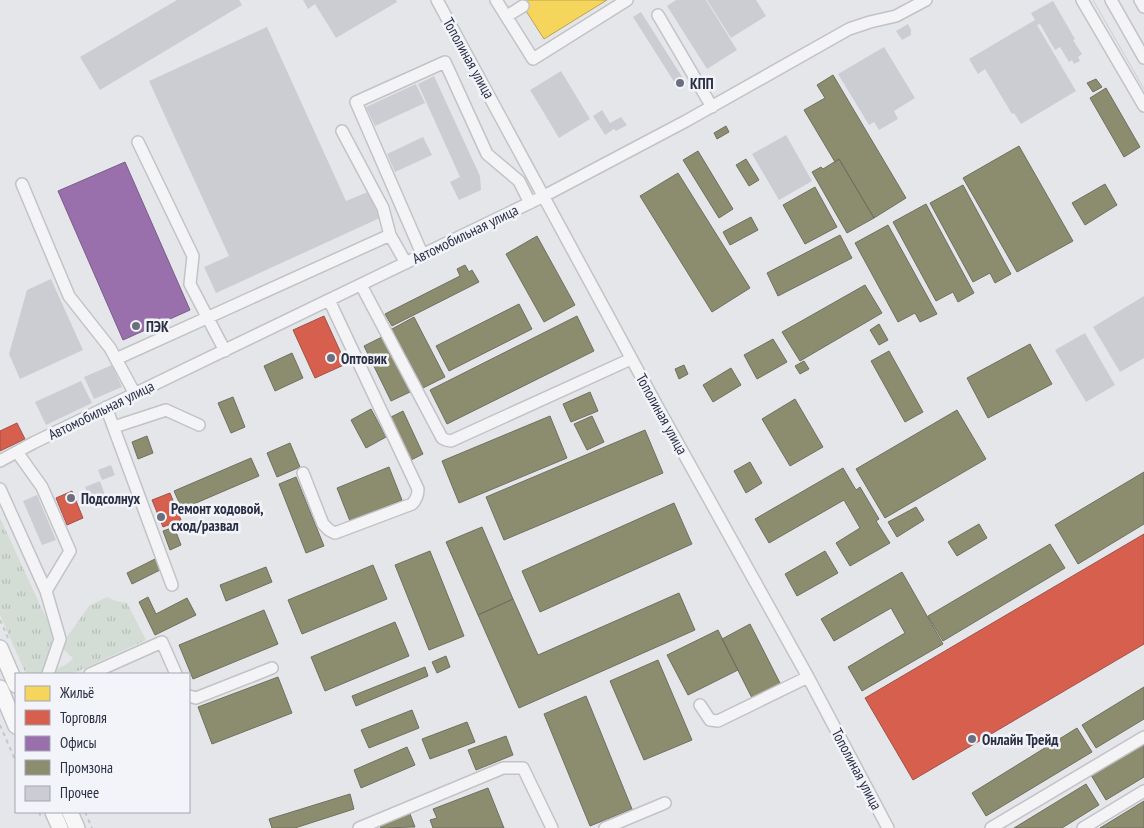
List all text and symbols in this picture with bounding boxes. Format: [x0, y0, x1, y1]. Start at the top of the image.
street label: Тополиная улица [439, 14, 499, 102]
place label: КПП [690, 74, 714, 93]
marker: КПП [674, 77, 686, 89]
street label: Автомобильная улица [409, 200, 521, 268]
place label: ПЭК [146, 317, 169, 336]
marker: ПЭК [130, 320, 142, 332]
place label: Оптовик [341, 349, 388, 368]
marker: Оптовик [325, 352, 337, 364]
street label: Тополиная улица [632, 370, 692, 458]
street label: Автомобильная улица [45, 376, 157, 444]
place label: Подсолнух [81, 489, 141, 508]
marker: Подсолнух [65, 492, 77, 504]
place label: Ремонт ходовой, сход/развал [171, 499, 264, 535]
marker: Ремонт ходовой, сход/развал [155, 511, 167, 523]
legend [15, 673, 190, 813]
text: Жильё [59, 683, 94, 702]
text: Торговля [60, 708, 107, 727]
street label: Тополиная улица [828, 725, 886, 813]
place label: Онлайн Трейд [982, 730, 1058, 749]
text: Офисы [60, 733, 96, 752]
marker: Онлайн Трейд [966, 733, 978, 745]
text: Промзона [60, 758, 113, 777]
text: Прочее [60, 783, 99, 802]

